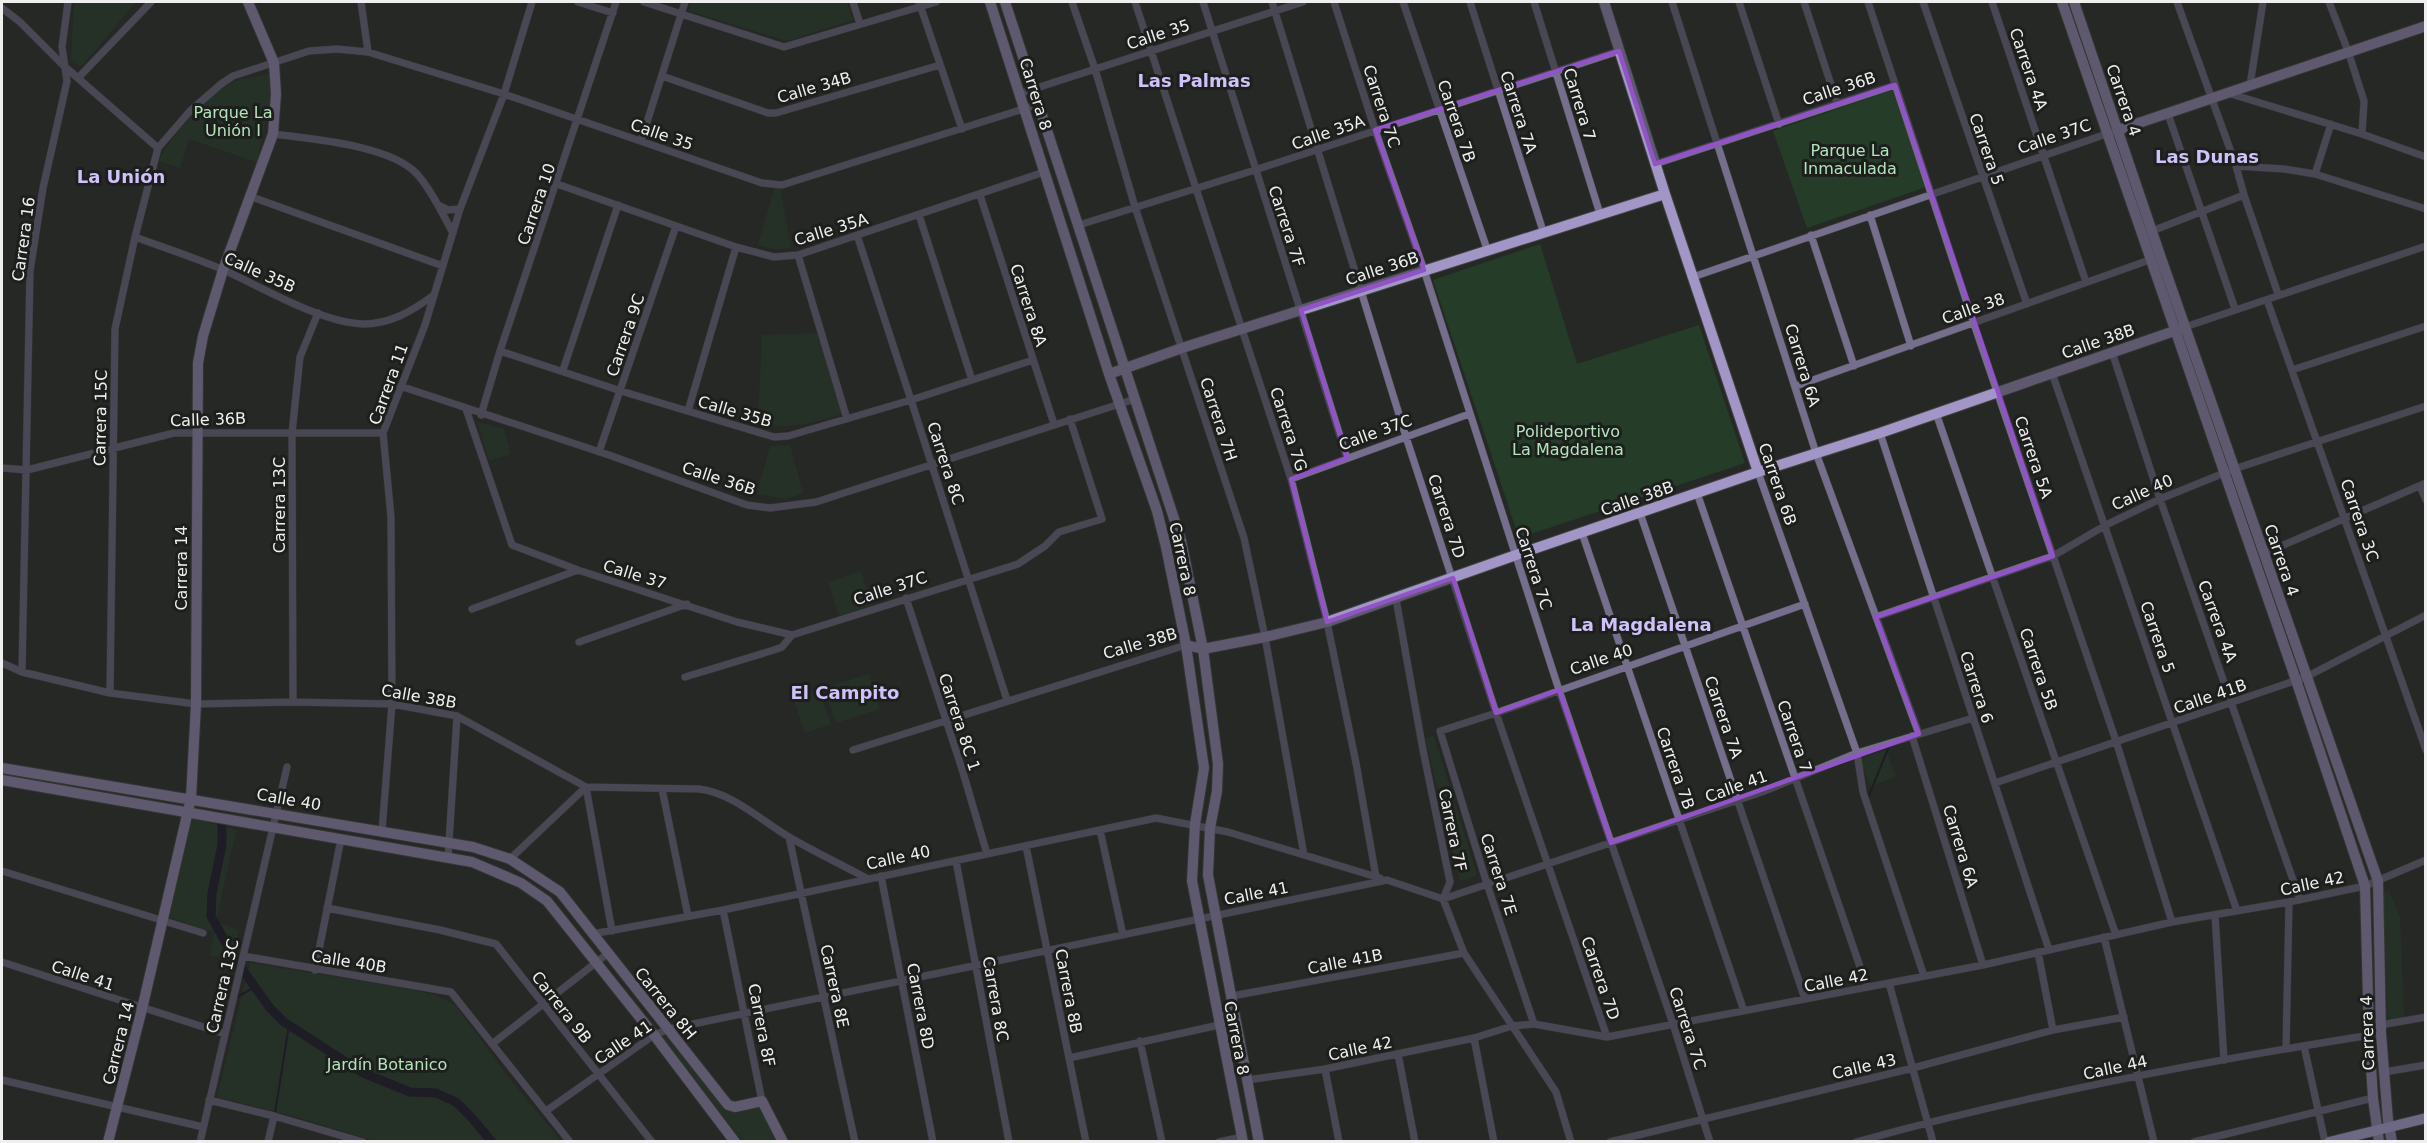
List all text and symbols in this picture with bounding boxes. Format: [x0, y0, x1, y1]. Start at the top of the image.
street label: Calle 35 [1124, 15, 1192, 54]
street label: Carrera 4A [2006, 25, 2052, 113]
street label: Carrera 8 [1015, 56, 1056, 133]
street label: Carrera 7C [1359, 62, 1404, 150]
street label: Carrera 4 [2102, 62, 2145, 139]
street label: Carrera 7 [1559, 66, 1600, 143]
street label: Calle 34B [775, 68, 853, 107]
street label: Carrera 7A [1496, 68, 1541, 156]
street label: Calle 36B [1800, 68, 1878, 109]
district label: Las Palmas [1137, 70, 1251, 91]
street label: Carrera 7B [1434, 77, 1480, 165]
park label: Parque La Unión I [194, 103, 272, 140]
street label: Calle 35A [1289, 111, 1367, 154]
street label: Carrera 5 [1965, 111, 2008, 188]
street label: Calle 35 [628, 115, 696, 154]
street label: Calle 37C [2015, 115, 2093, 158]
park label: Parque La Inmaculada [1803, 141, 1897, 178]
district label: Las Dunas [2155, 146, 2259, 167]
street label: Carrera 10 [514, 161, 559, 248]
district label: La Unión [77, 166, 165, 187]
street label: Carrera 7F [1264, 183, 1309, 269]
street label: Carrera 16 [8, 196, 39, 283]
street label: Calle 35A [792, 209, 870, 250]
street label: Calle 35B [221, 248, 298, 297]
street label: Calle 36B [1343, 248, 1421, 289]
street label: Carrera 8A [1006, 261, 1051, 349]
street label: Calle 38 [1939, 289, 2007, 328]
street label: Carrera 9C [602, 291, 648, 379]
street label: Calle 38B [2059, 320, 2137, 363]
street label: Carrera 6A [1781, 321, 1824, 409]
street label: Carrera 11 [365, 341, 412, 427]
street label: Carrera 15C [90, 370, 111, 466]
street label: Carrera 7H [1196, 375, 1241, 463]
street label: Carrera 7G [1266, 385, 1311, 474]
street label: Calle 35B [696, 392, 774, 431]
street label: Calle 36B [170, 409, 246, 430]
street label: Calle 37C [1336, 410, 1414, 454]
street label: Carrera 5A [2011, 413, 2057, 501]
street label: Carrera 8C [923, 419, 968, 507]
park label: Polideportivo La Magdalena [1512, 422, 1624, 459]
street label: Carrera 6B [1755, 440, 1801, 528]
street label: Carrera 13C [270, 457, 289, 553]
street label: Calle 36B [680, 458, 758, 499]
street label: Calle 40 [2109, 471, 2176, 514]
street label: Carrera 7D [1424, 472, 1469, 561]
street label: Carrera 3C [2337, 476, 2383, 564]
street label: Calle 38B [1598, 477, 1676, 520]
street label: Carrera 8 [1165, 520, 1200, 598]
street label: Carrera 4 [2260, 522, 2303, 599]
street label: Carrera 7C [1511, 524, 1556, 612]
street label: Carrera 14 [172, 525, 191, 611]
street label: Calle 37 [601, 556, 669, 593]
street label: Calle 37C [851, 568, 929, 609]
street label: Carrera 4A [2194, 578, 2241, 665]
street label: Carrera 5 [2136, 599, 2179, 676]
district label: La Magdalena [1570, 614, 1712, 635]
street label: Calle 38B [1101, 624, 1179, 663]
street label: Carrera 5B [2016, 625, 2062, 713]
street label: Calle 40 [1567, 640, 1635, 679]
street label: Carrera 6 [1956, 649, 1997, 726]
street label: Carrera 8C 1 [935, 671, 984, 773]
street label: Carrera 7A [1701, 673, 1747, 761]
street label: Calle 41B [2171, 675, 2249, 718]
street label: Calle 38B [380, 681, 458, 712]
district label: El Campito [791, 682, 899, 703]
street label: Carrera 7 [1773, 698, 1816, 775]
street label: Carrera 7B [1653, 724, 1699, 812]
street label: Calle 41 [1702, 766, 1770, 807]
street label: Calle 40 [255, 784, 323, 815]
street label: Carrera 7F [1434, 787, 1471, 873]
street label: Carrera 6A [1939, 802, 1982, 890]
street label: Carrera 7E [1476, 831, 1521, 918]
street label: Calle 40 [864, 841, 932, 874]
street label: Calle 42 [2278, 867, 2346, 900]
street label: Calle 41 [1222, 878, 1290, 909]
street label: Carrera 7D [1577, 934, 1624, 1023]
street label: Carrera 13C [202, 937, 243, 1035]
street label: Carrera 8E [816, 943, 853, 1030]
street label: Calle 41B [1306, 945, 1384, 978]
street label: Calle 40B [310, 946, 388, 977]
street label: Carrera 8B [1051, 947, 1086, 1035]
street label: Carrera 8C [979, 955, 1012, 1043]
street label: Calle 41 [49, 956, 117, 995]
street label: Carrera 8D [903, 961, 938, 1051]
street label: Carrera 8H [631, 964, 700, 1043]
street label: Calle 42 [1802, 965, 1870, 996]
street label: Carrera 9B [528, 968, 596, 1047]
street label: Carrera 8F [744, 982, 779, 1068]
street label: Carrera 7C [1665, 984, 1710, 1072]
street label: Carrera 4 [2357, 995, 2378, 1071]
street label: Carrera 8 [1220, 999, 1253, 1077]
street label: Carrera 14 [99, 1000, 138, 1087]
street label: Calle 41 [591, 1016, 656, 1069]
street label: Calle 42 [1326, 1032, 1394, 1065]
street label: Calle 43 [1830, 1050, 1898, 1083]
street label: Calle 44 [2081, 1051, 2149, 1084]
park label: Jardín Botanico [326, 1055, 447, 1074]

